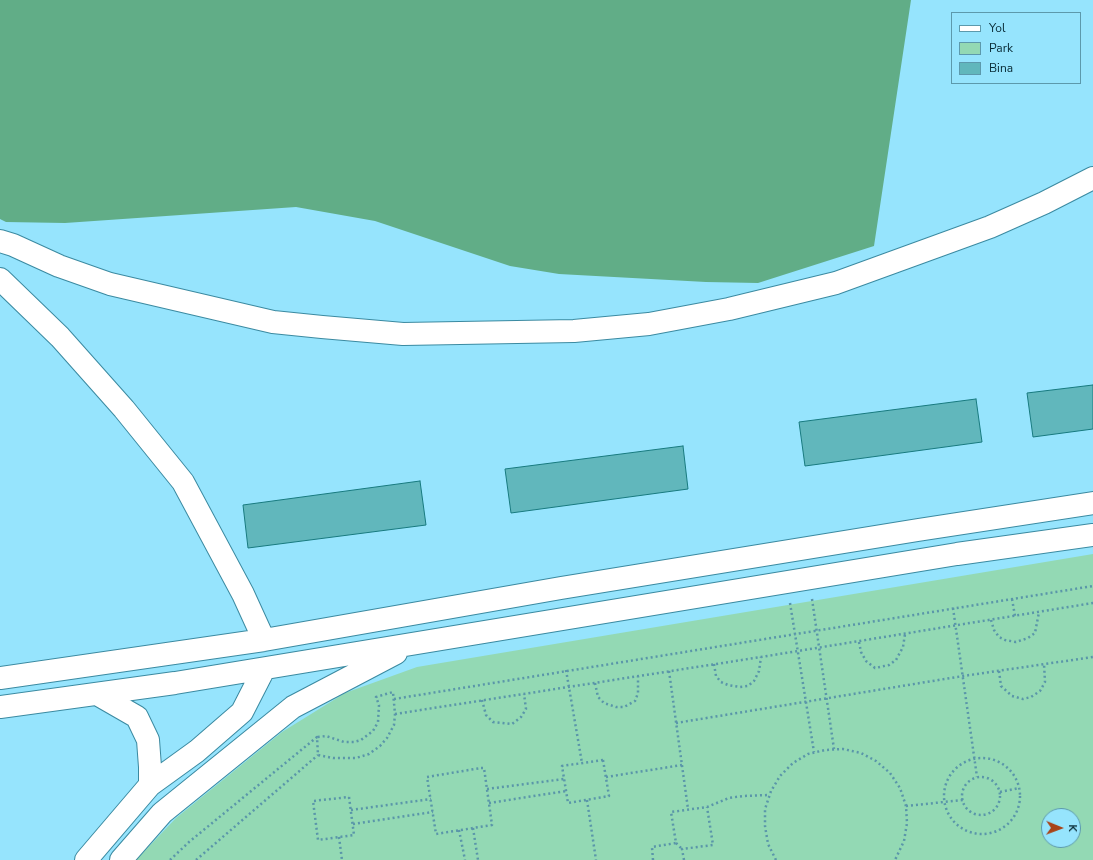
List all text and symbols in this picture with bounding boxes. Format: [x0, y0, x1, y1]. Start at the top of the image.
legend [951, 12, 1081, 84]
text: Yol [989, 20, 1005, 36]
text: Park [989, 40, 1013, 56]
text: Bina [989, 60, 1013, 76]
north arrow [1041, 808, 1081, 848]
text: K [1065, 824, 1080, 832]

